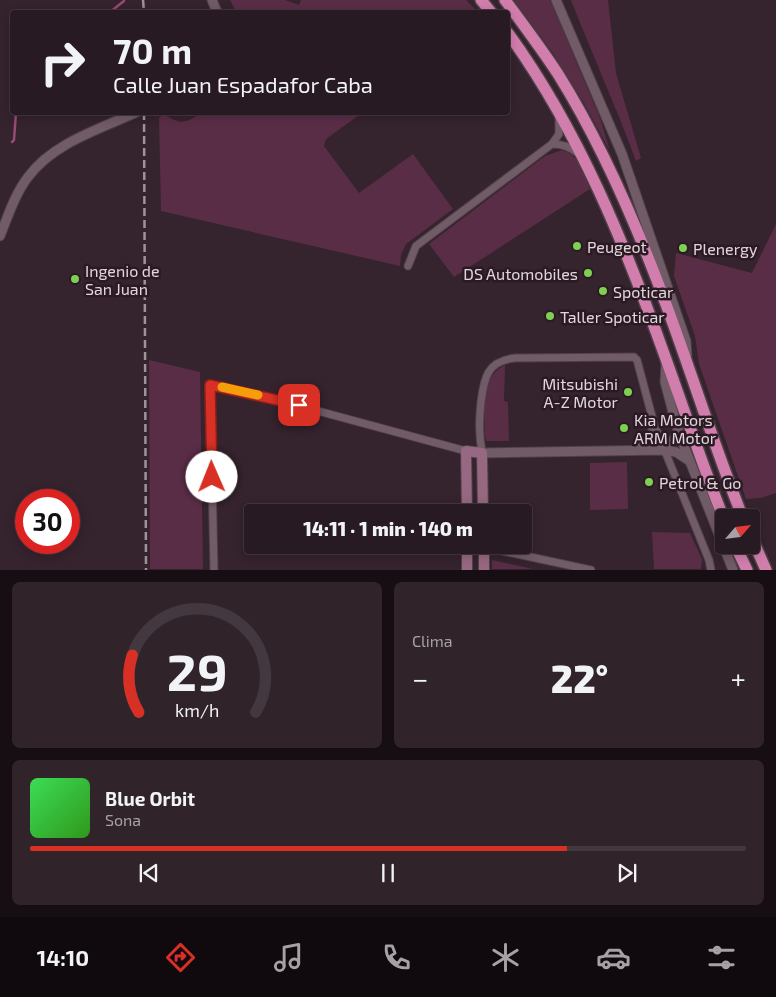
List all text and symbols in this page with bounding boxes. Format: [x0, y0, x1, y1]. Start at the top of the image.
text: 70 m [113, 29, 192, 71]
icon: right [30, 30, 95, 95]
text: Calle Juan Espadafor Caba [113, 71, 373, 97]
place label: Peugeot [587, 237, 647, 256]
place label: Plenergy [693, 239, 758, 258]
marker: Peugeot [571, 240, 583, 252]
marker: Plenergy [677, 242, 689, 254]
place label: Ingenio de San Juan [85, 261, 160, 298]
place label: DS Automobiles [463, 264, 578, 283]
marker: DS Automobiles [582, 267, 594, 279]
marker: Ingenio de San Juan [69, 273, 81, 285]
place label: Spoticar [613, 282, 674, 301]
marker: Spoticar [597, 285, 609, 297]
place label: Taller Spoticar [560, 307, 665, 326]
marker: Taller Spoticar [544, 310, 556, 322]
place label: Mitsubishi A-Z Motor [542, 374, 619, 411]
pin [278, 384, 320, 426]
marker: Mitsubishi A-Z Motor [622, 386, 634, 398]
icon: arrive [285, 391, 313, 419]
place label: Kia Motors ARM Motor [634, 410, 717, 447]
marker: Kia Motors ARM Motor [618, 422, 630, 434]
position arrow [185, 450, 237, 502]
place label: Petrol & Go [659, 473, 741, 492]
marker: Petrol & Go [643, 476, 655, 488]
speed limit sign: 30 [15, 489, 80, 554]
north arrow [715, 509, 760, 554]
map controls [715, 509, 760, 554]
text: 14:11 · 1 min · 140 m [303, 517, 473, 540]
text: Clima [412, 631, 453, 650]
text: 29 [167, 639, 227, 701]
text: 22° [551, 655, 608, 701]
text: − [412, 661, 428, 695]
text: + [731, 661, 746, 695]
text: km/h [175, 699, 219, 721]
text: Blue Orbit [105, 787, 195, 810]
text: Sona [105, 810, 141, 829]
icon: previous [135, 859, 163, 887]
icon: pause [374, 859, 402, 887]
icon: next [613, 859, 641, 887]
icon: directions [163, 940, 198, 975]
icon: music [271, 940, 306, 975]
icon: phone [379, 940, 414, 975]
icon: climate [488, 940, 523, 975]
icon: car [596, 940, 631, 975]
icon: filters [704, 940, 739, 975]
text: 14:10 [37, 944, 89, 970]

